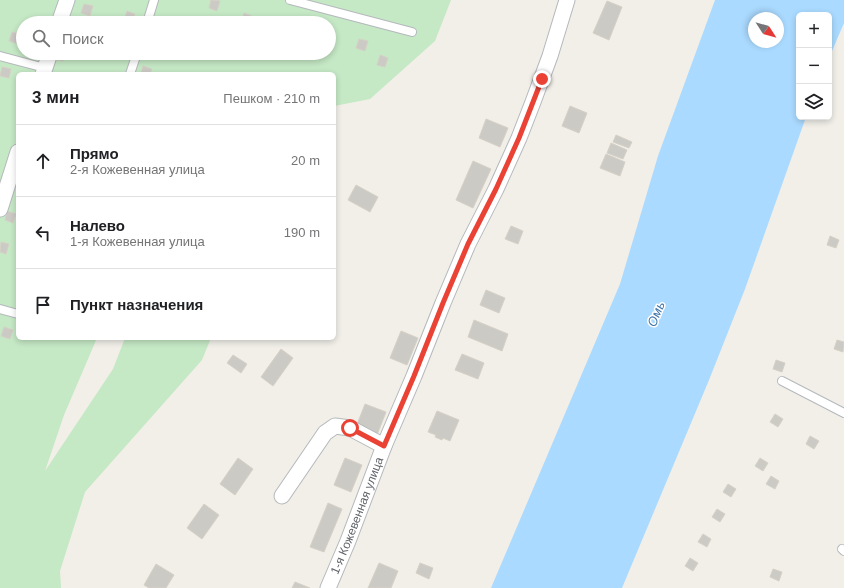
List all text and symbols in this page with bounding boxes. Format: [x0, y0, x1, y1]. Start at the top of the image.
north arrow [748, 12, 784, 48]
map controls [796, 12, 832, 120]
button: + [796, 12, 832, 48]
search box [16, 16, 336, 60]
icon: search [30, 27, 52, 49]
text: Поиск [62, 30, 104, 47]
button: − [796, 48, 832, 84]
route end [533, 70, 551, 88]
button: layers [796, 84, 832, 120]
text: 3 мин [32, 88, 79, 107]
text: Пешком · 210 m [223, 91, 320, 106]
text: Прямо [70, 145, 119, 162]
icon: ahead [32, 150, 54, 172]
text: 20 m [291, 153, 320, 168]
text: 2-я Кожевенная улица [70, 162, 205, 177]
text: Налево [70, 217, 125, 234]
icon: left [32, 222, 54, 244]
text: 190 m [284, 225, 320, 240]
text: 1-я Кожевенная улица [70, 234, 205, 249]
icon: arrive [32, 294, 54, 316]
text: Пункт назначения [70, 296, 203, 313]
water label: Омь [644, 299, 668, 329]
route start [341, 419, 359, 437]
street label: 1-я Кожевенная улица [328, 455, 386, 576]

